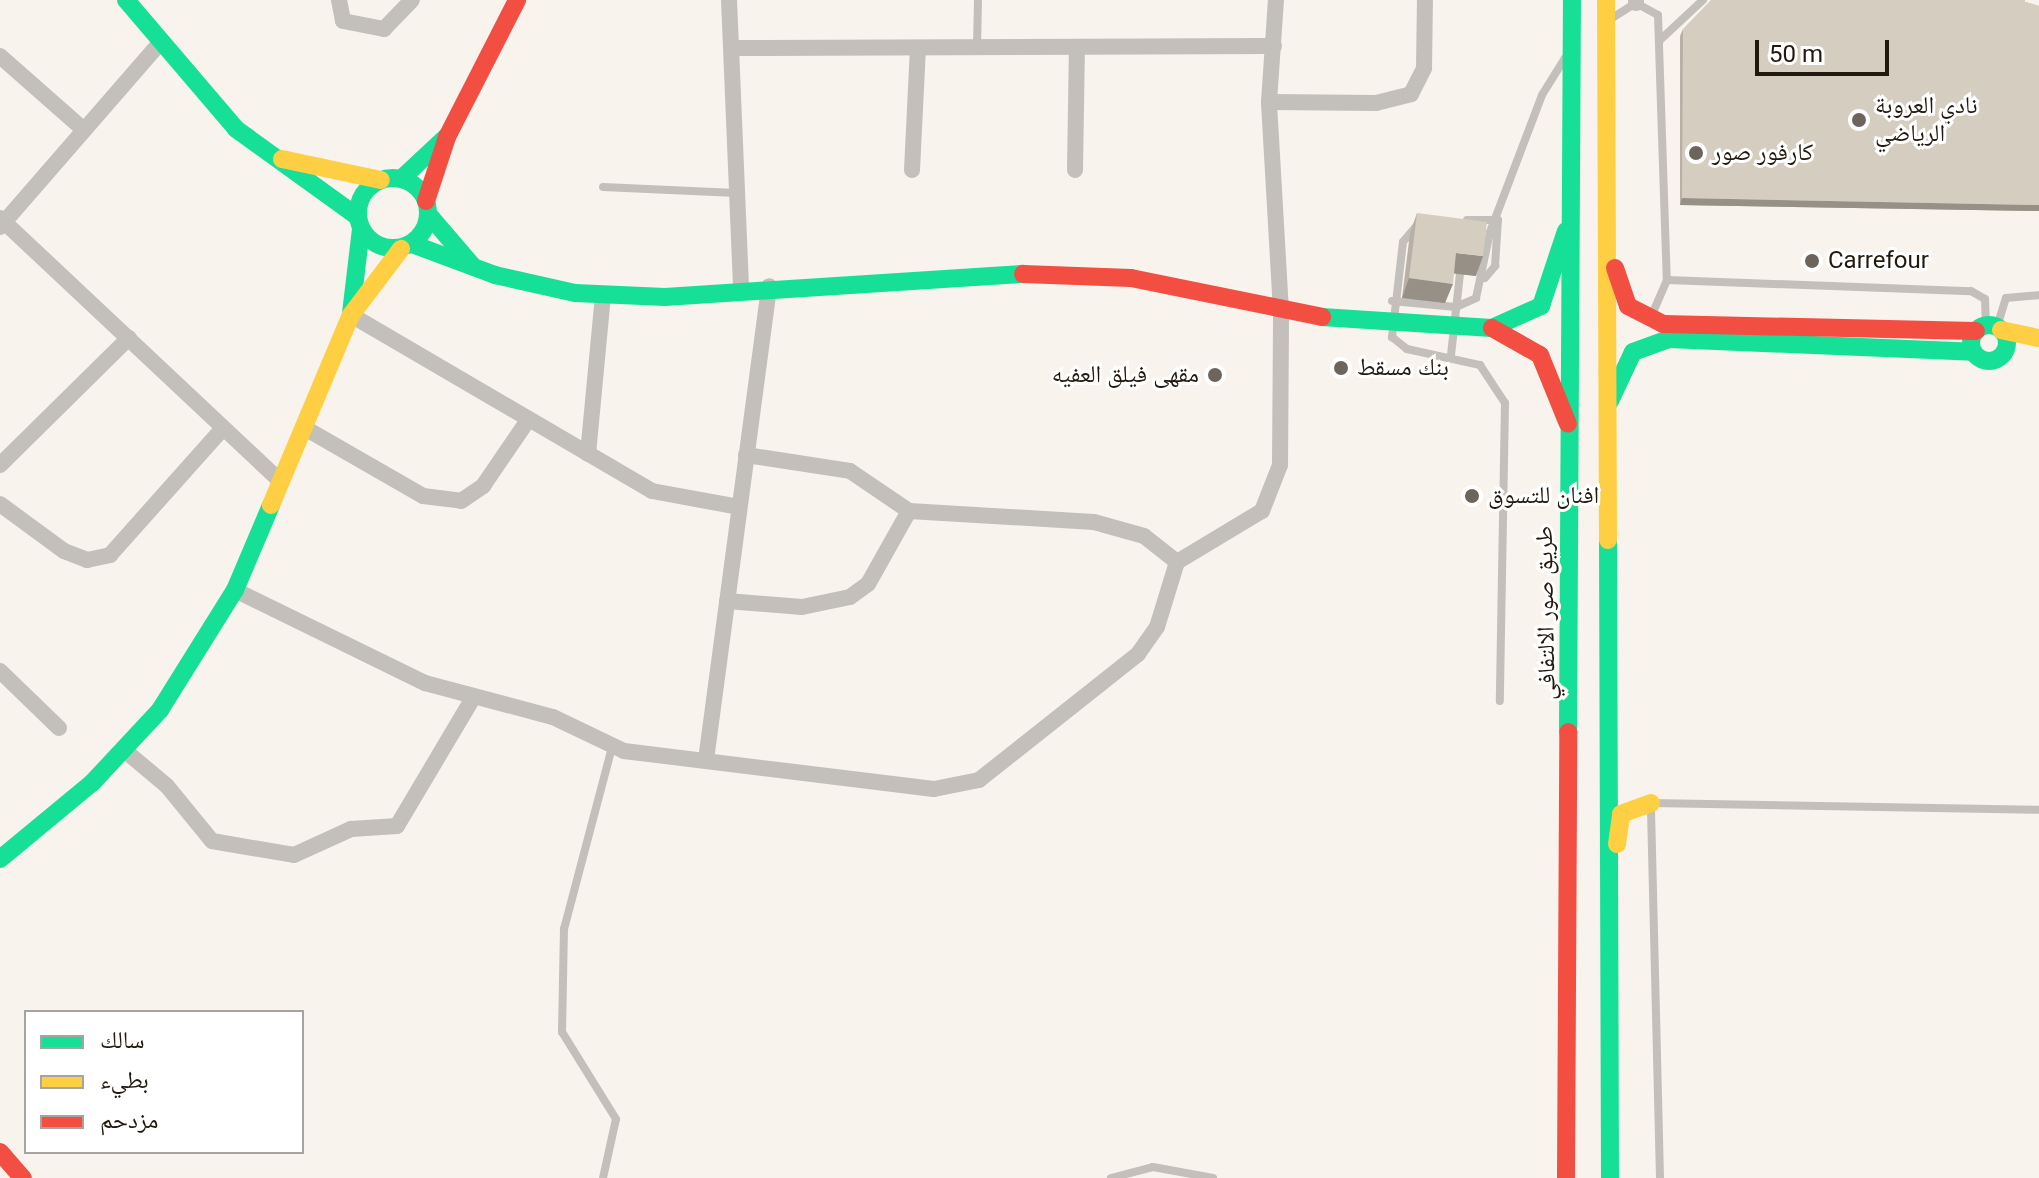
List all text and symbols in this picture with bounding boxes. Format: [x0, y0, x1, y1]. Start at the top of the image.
scale bar [1759, 24, 1893, 74]
text: 50 m [1769, 40, 1823, 68]
place label: نادي العروبة الرياضي [1875, 92, 1978, 148]
marker: نادي العروبة الرياضي [1850, 111, 1868, 129]
place label: كارفور صور [1712, 139, 1813, 167]
marker: كارفور صور [1687, 144, 1705, 162]
place label: Carrefour [1828, 247, 1929, 275]
marker: Carrefour [1803, 252, 1821, 270]
place label: بنك مسقط [1357, 354, 1449, 382]
marker: بنك مسقط [1332, 359, 1350, 377]
place label: مقهى فيلق العفيه [1052, 361, 1199, 389]
marker: مقهى فيلق العفيه [1206, 366, 1224, 384]
place label: افنان للتسوق [1488, 482, 1599, 510]
marker: افنان للتسوق [1463, 487, 1481, 505]
street label: طريق صور الالتفافي [1530, 526, 1562, 700]
legend [24, 1010, 304, 1154]
text: سالك [100, 1026, 145, 1054]
text: بطيء [100, 1066, 149, 1094]
text: مزدحم [100, 1106, 159, 1134]

